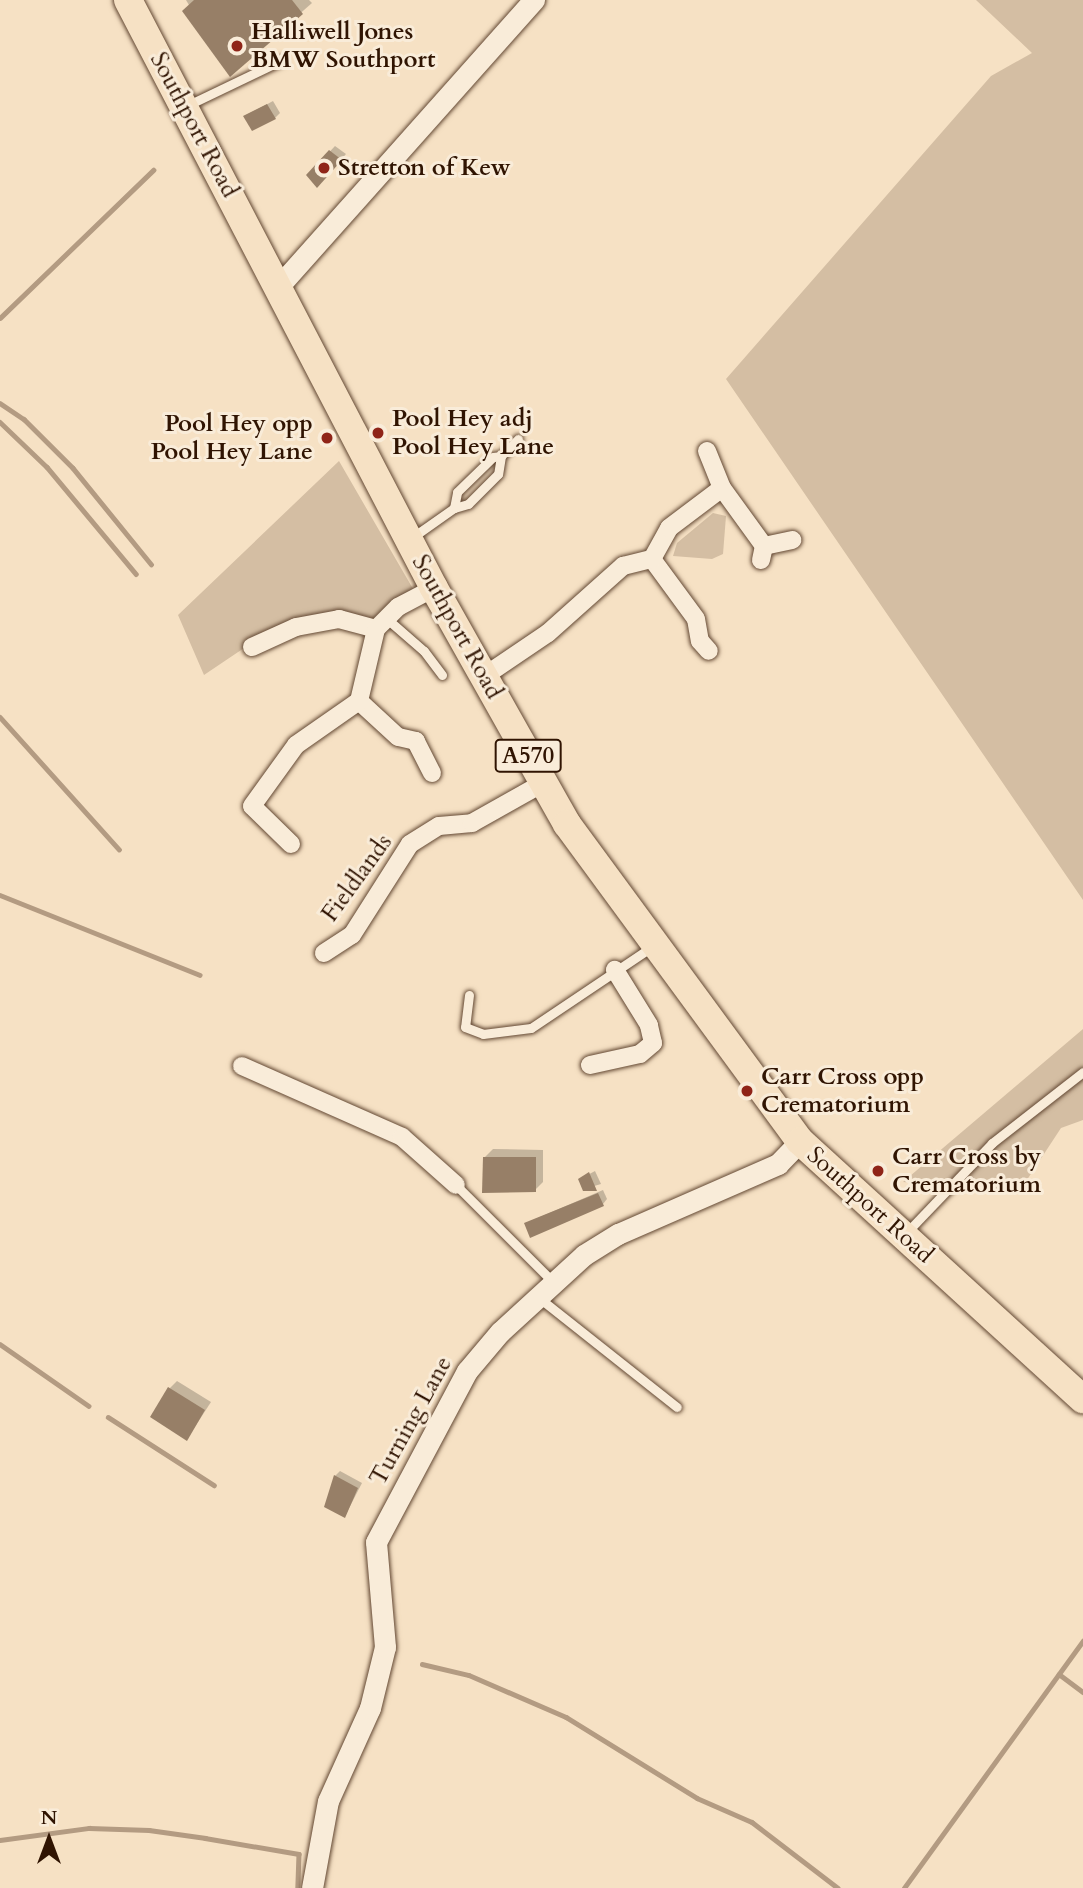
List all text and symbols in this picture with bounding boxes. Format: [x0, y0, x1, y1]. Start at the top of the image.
place label: Halliwell Jones BMW Southport [251, 18, 435, 74]
marker: Halliwell Jones BMW Southport [229, 38, 245, 54]
street label: Southport Road [144, 48, 244, 202]
place label: Stretton of Kew [338, 154, 511, 182]
marker: Stretton of Kew [316, 160, 332, 176]
place label: Pool Hey adj Pool Hey Lane [392, 405, 554, 461]
place label: Pool Hey opp Pool Hey Lane [151, 410, 313, 466]
marker: Pool Hey adj Pool Hey Lane [370, 425, 386, 441]
marker: Pool Hey opp Pool Hey Lane [319, 430, 335, 446]
street label: Southport Road [406, 550, 508, 704]
road number: A570 [493, 736, 563, 776]
street label: Fieldlands [316, 829, 398, 927]
place label: Carr Cross opp Crematorium [761, 1063, 924, 1119]
marker: Carr Cross opp Crematorium [739, 1083, 755, 1099]
street label: Southport Road [801, 1141, 939, 1269]
place label: Carr Cross by Crematorium [892, 1143, 1041, 1199]
marker: Carr Cross by Crematorium [870, 1163, 886, 1179]
street label: Turning Lane [364, 1352, 458, 1490]
north arrow [14, 1804, 84, 1874]
text: N [41, 1805, 57, 1831]

